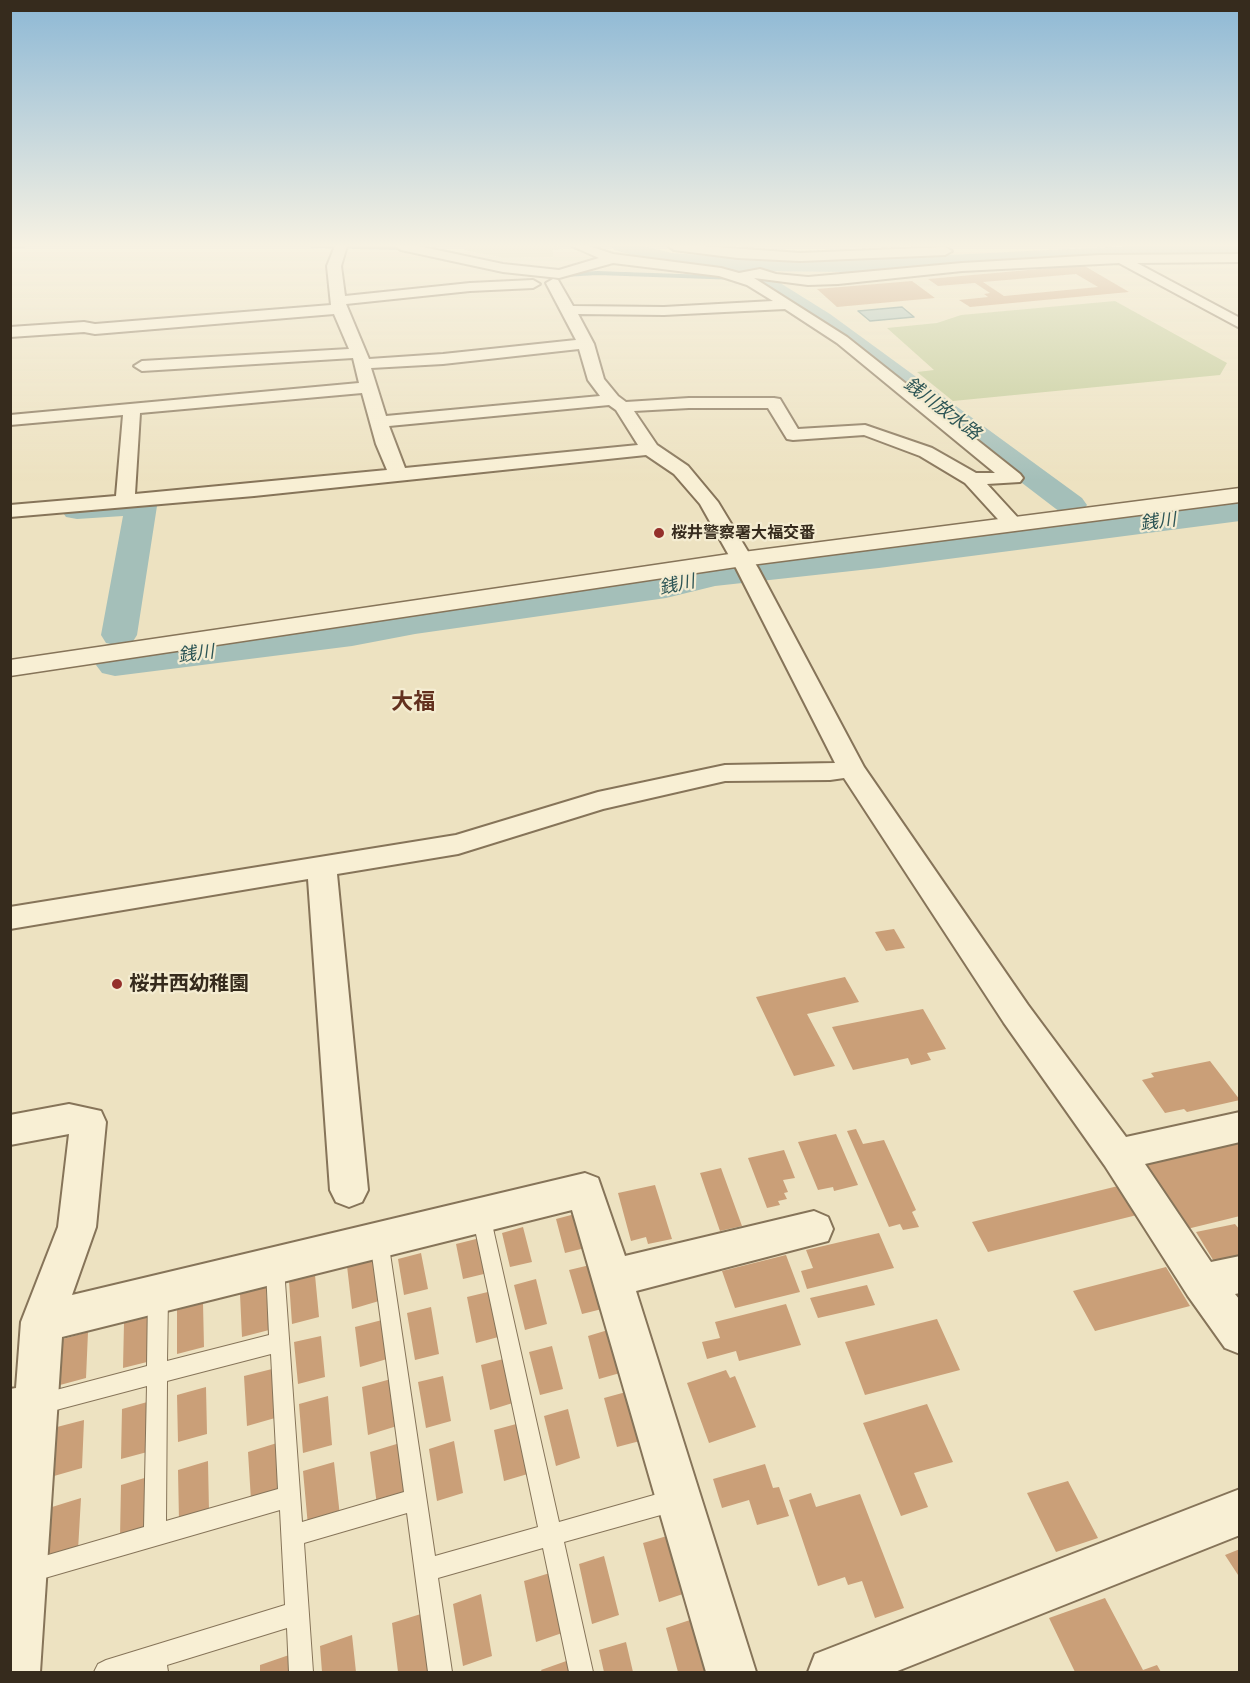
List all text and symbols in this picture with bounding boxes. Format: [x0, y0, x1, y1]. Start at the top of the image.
water label: 銭川放水路 [900, 373, 984, 445]
water label: 銭川 [1139, 509, 1177, 535]
place label: 桜井警察署大福交番 [671, 523, 815, 543]
marker: 桜井警察署大福交番 [652, 526, 666, 540]
water label: 銭川 [657, 571, 697, 599]
water label: 銭川 [177, 641, 215, 667]
district label: 大福 [391, 690, 435, 716]
place label: 桜井西幼稚園 [129, 972, 249, 996]
marker: 桜井西幼稚園 [110, 977, 124, 991]

